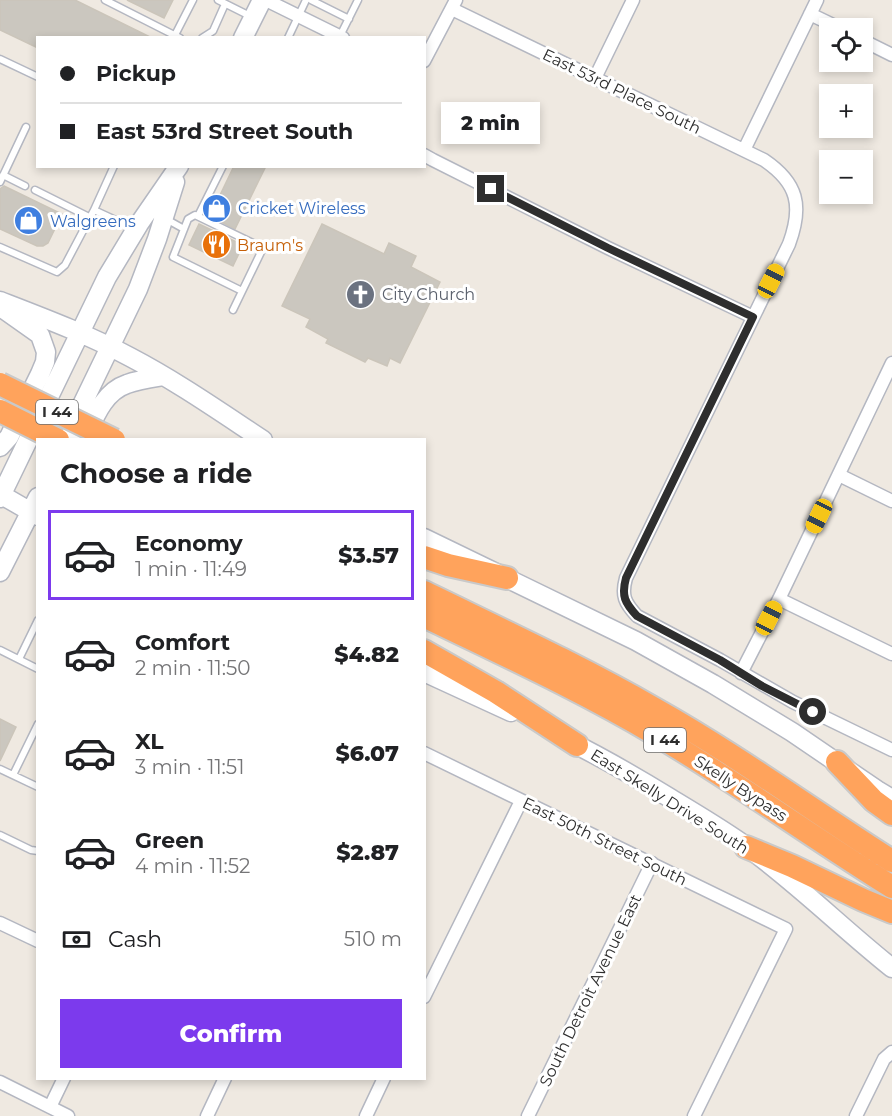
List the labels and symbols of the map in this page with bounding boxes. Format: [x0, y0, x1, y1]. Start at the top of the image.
street label: East 53rd Place South [540, 45, 704, 138]
callout: 2 min [442, 102, 540, 144]
route end [477, 175, 504, 202]
shop icon: Cricket Wireless [201, 192, 233, 224]
place label: Cricket Wireless [238, 199, 366, 218]
shop icon: Walgreens [13, 205, 45, 237]
place label: Walgreens [50, 212, 136, 231]
restaurant icon: Braum's [200, 229, 232, 261]
place label: Braum's [237, 236, 303, 255]
car [755, 261, 787, 301]
church icon: City Church [345, 278, 377, 310]
place label: City Church [382, 285, 475, 304]
road number: I 44 [36, 400, 78, 424]
car [803, 496, 835, 536]
car [753, 598, 785, 638]
route start [799, 698, 826, 725]
road number: I 44 [644, 728, 686, 752]
street label: East Skelly Drive South [587, 745, 752, 858]
street label: Skelly Bypass [691, 751, 791, 826]
street label: East 50th Street South [520, 793, 690, 890]
street label: South Detroit Avenue East [536, 891, 646, 1089]

